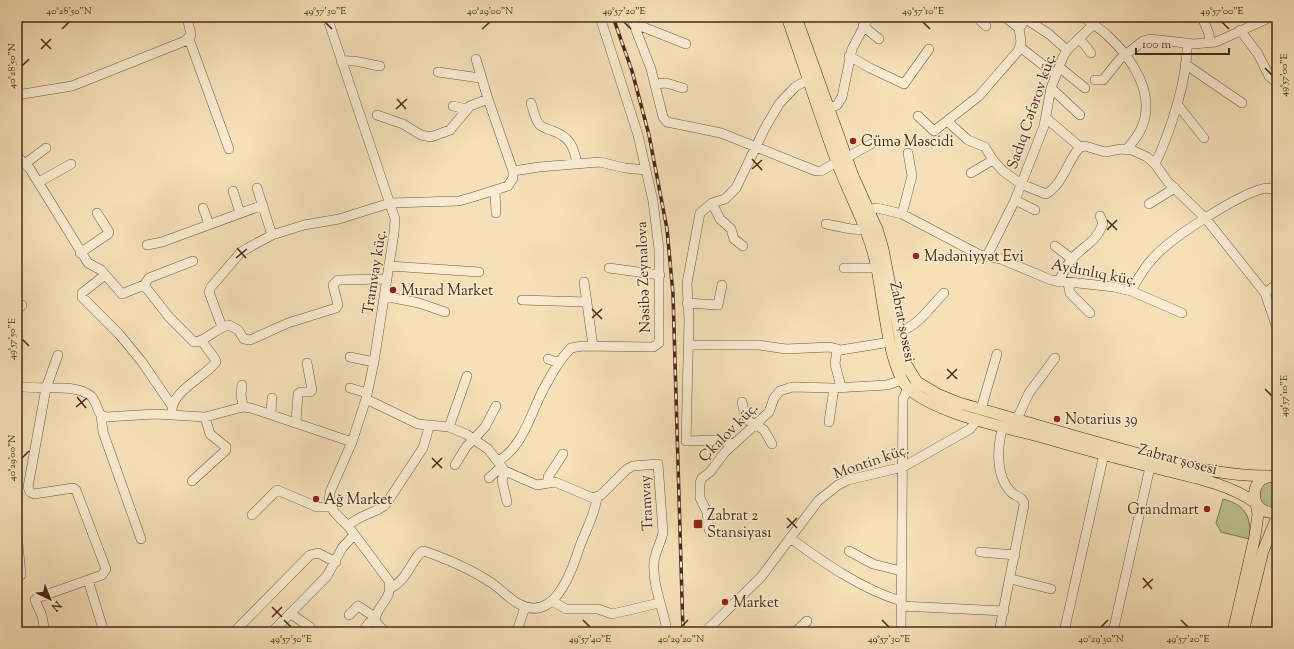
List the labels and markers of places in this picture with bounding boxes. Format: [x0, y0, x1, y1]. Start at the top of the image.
place label: Cümə Məscidi [861, 132, 954, 153]
marker: Cümə Məscidi [848, 136, 858, 146]
place label: Mədəniyyət Evi [924, 247, 1024, 268]
marker: Mədəniyyət Evi [911, 251, 921, 261]
place label: Murad Market [401, 281, 493, 302]
marker: Murad Market [388, 285, 398, 295]
place label: Notarius 39 [1065, 410, 1137, 431]
marker: Notarius 39 [1052, 414, 1062, 424]
place label: Ağ Market [324, 490, 392, 511]
marker: Ağ Market [311, 494, 321, 504]
place label: Grandmart [1127, 500, 1199, 521]
marker: Grandmart [1202, 504, 1212, 514]
place label: Zabrat 2 Stansiyası [707, 506, 771, 544]
marker: Zabrat 2 Stansiyası [692, 518, 704, 530]
place label: Market [733, 593, 779, 614]
marker: Market [720, 597, 730, 607]

